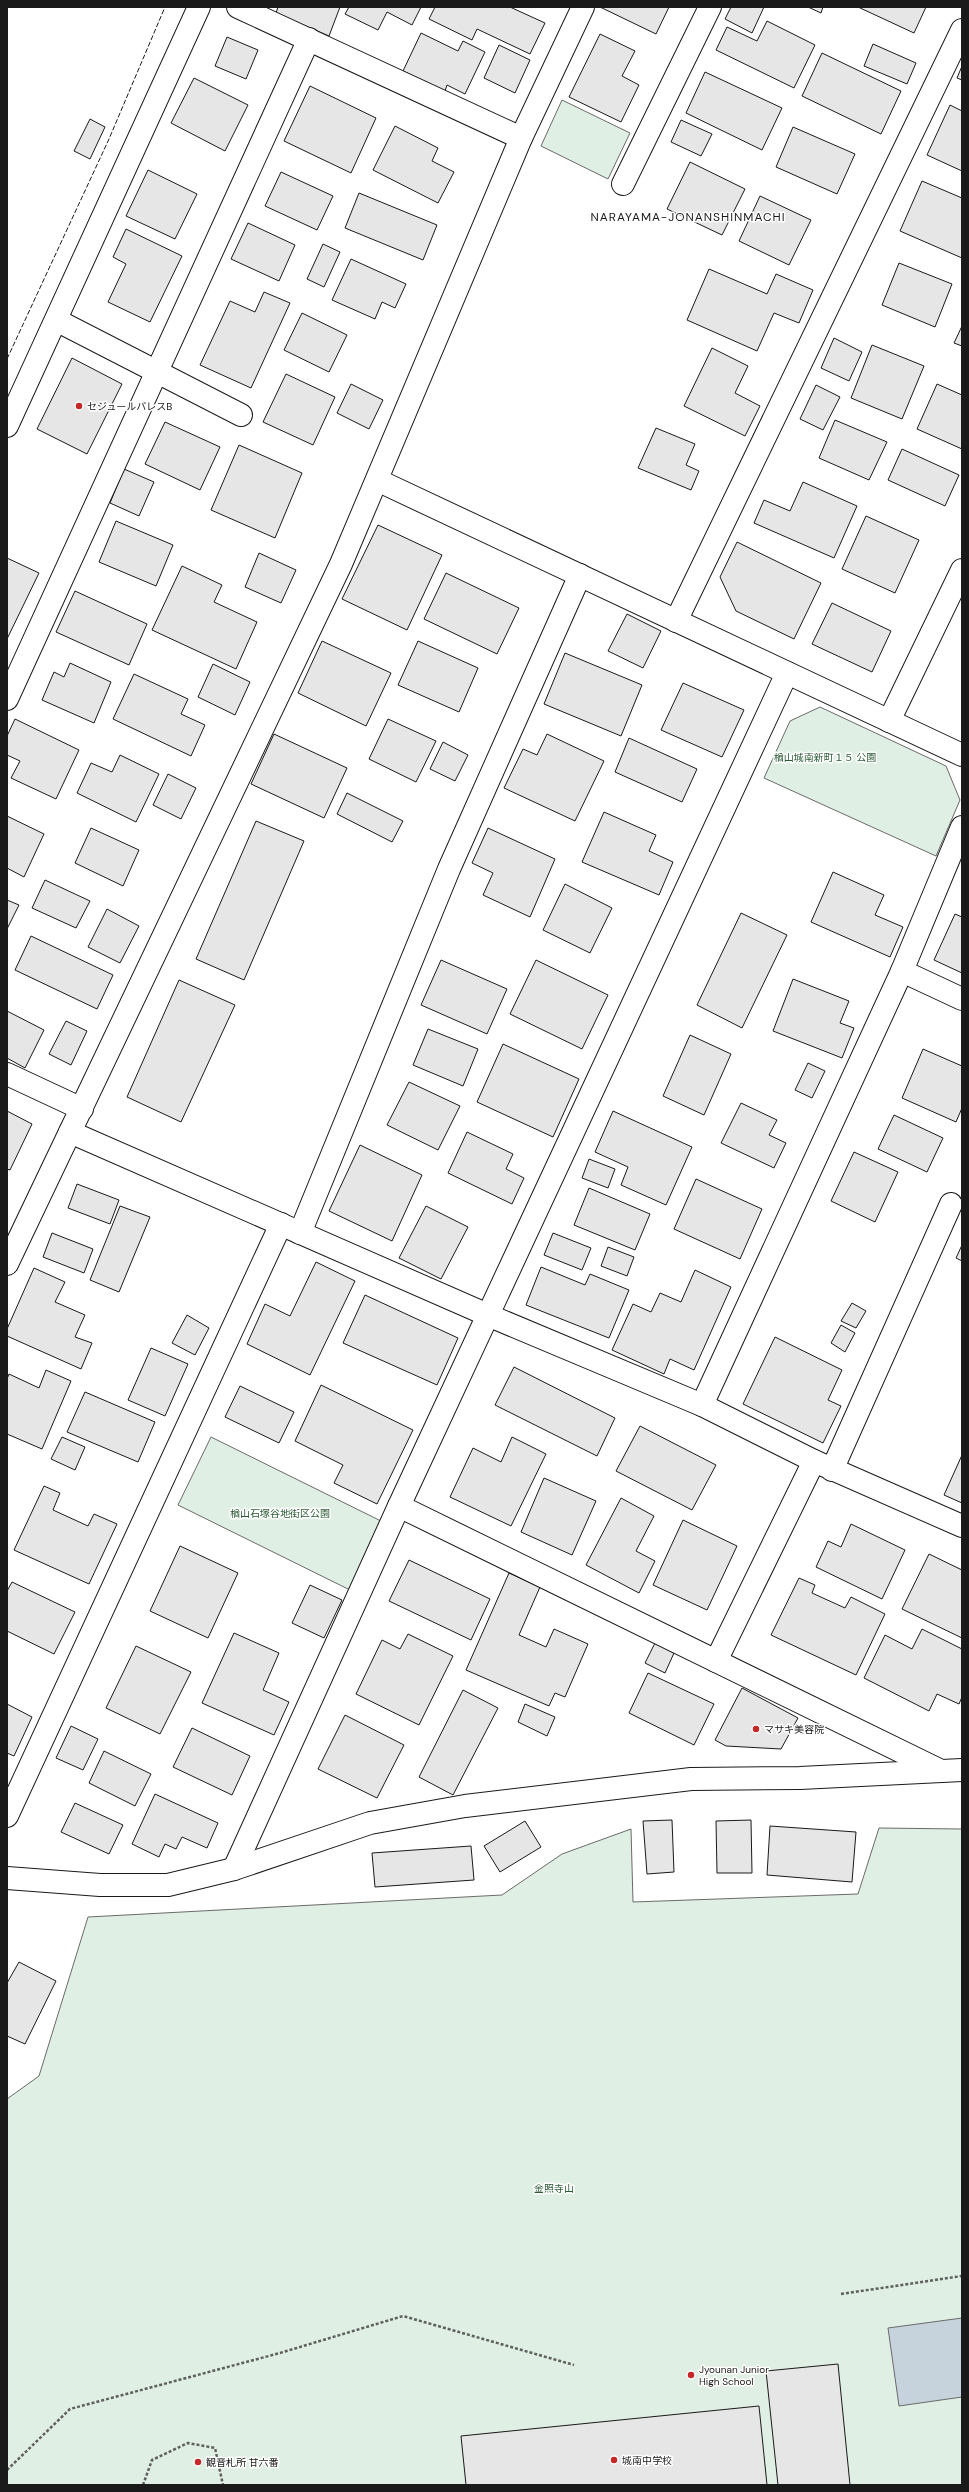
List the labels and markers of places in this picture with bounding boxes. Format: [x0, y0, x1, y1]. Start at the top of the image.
place label: セジュールパレスB [87, 400, 172, 413]
marker: セジュールパレスB [74, 401, 84, 411]
place label: マサキ美容院 [764, 1723, 824, 1736]
marker: マサキ美容院 [751, 1724, 761, 1734]
place label: Jyounan Junior High School [699, 2363, 769, 2388]
marker: Jyounan Junior High School [686, 2370, 696, 2380]
place label: 城南中学校 [622, 2454, 672, 2467]
marker: 城南中学校 [609, 2455, 619, 2465]
place label: 観音札所 甘六番 [206, 2456, 279, 2469]
marker: 観音札所 甘六番 [193, 2457, 203, 2467]

